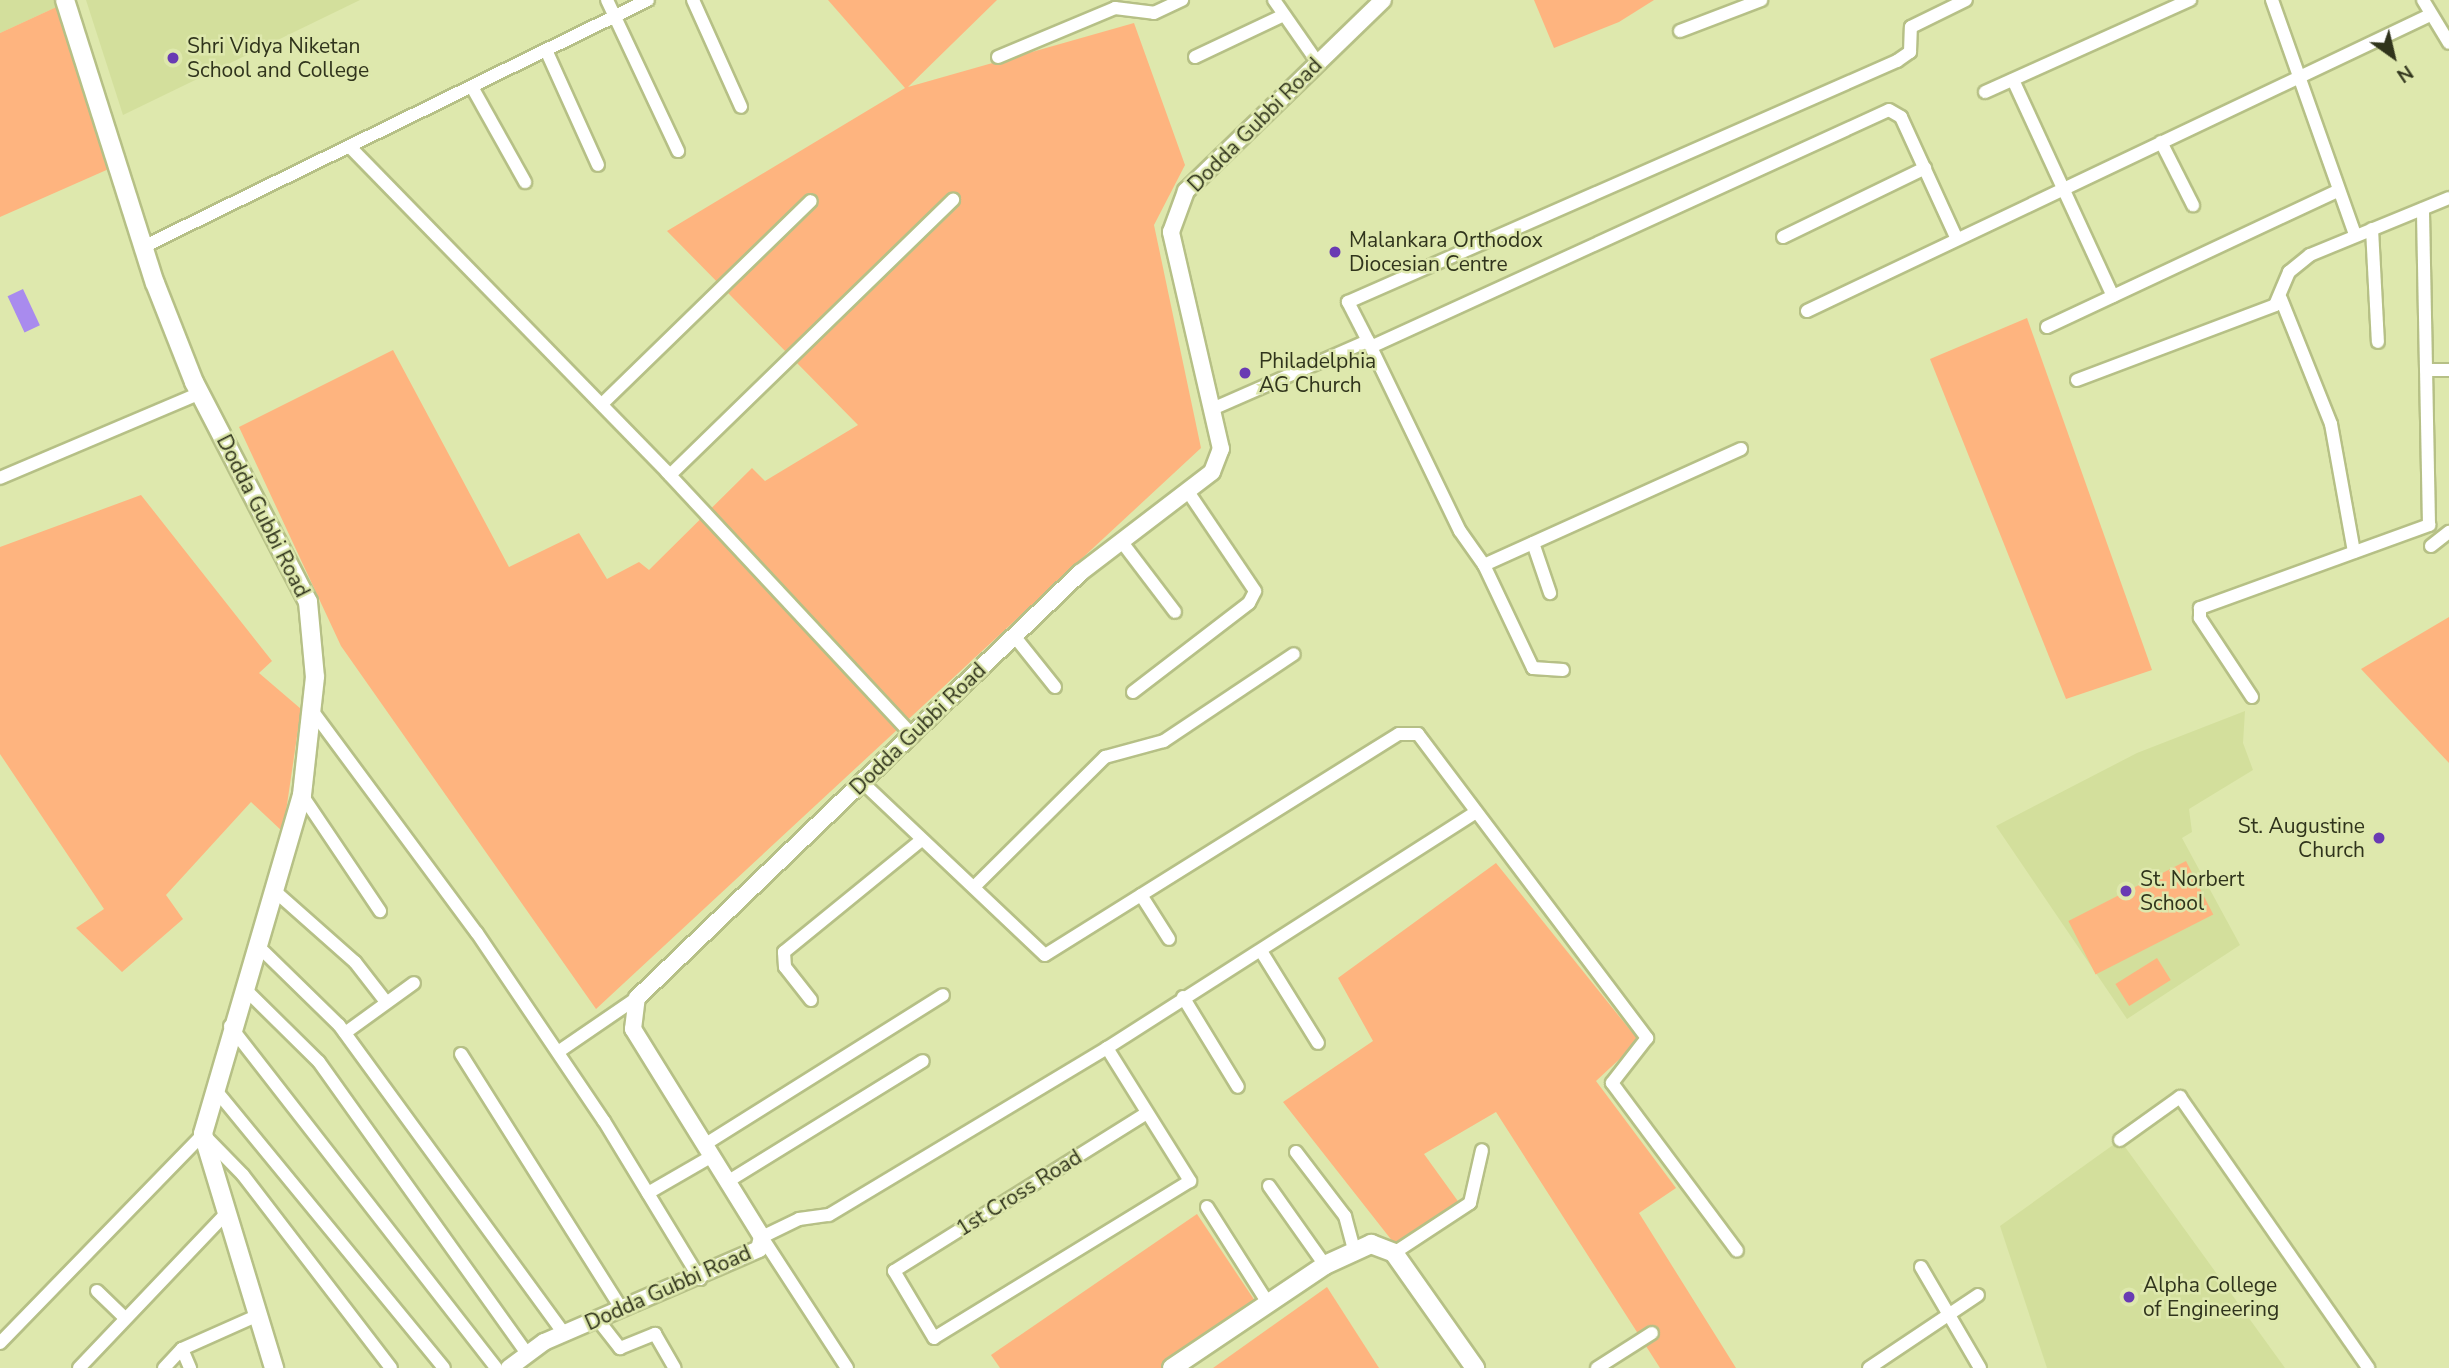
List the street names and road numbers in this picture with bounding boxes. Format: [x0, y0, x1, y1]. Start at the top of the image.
street label: Dodda Gubbi Road [1183, 53, 1327, 197]
street label: Dodda Gubbi Road [211, 431, 315, 601]
street label: Dodda Gubbi Road [845, 658, 991, 800]
street label: 1st Cross Road [952, 1144, 1086, 1242]
street label: Dodda Gubbi Road [581, 1240, 755, 1336]

